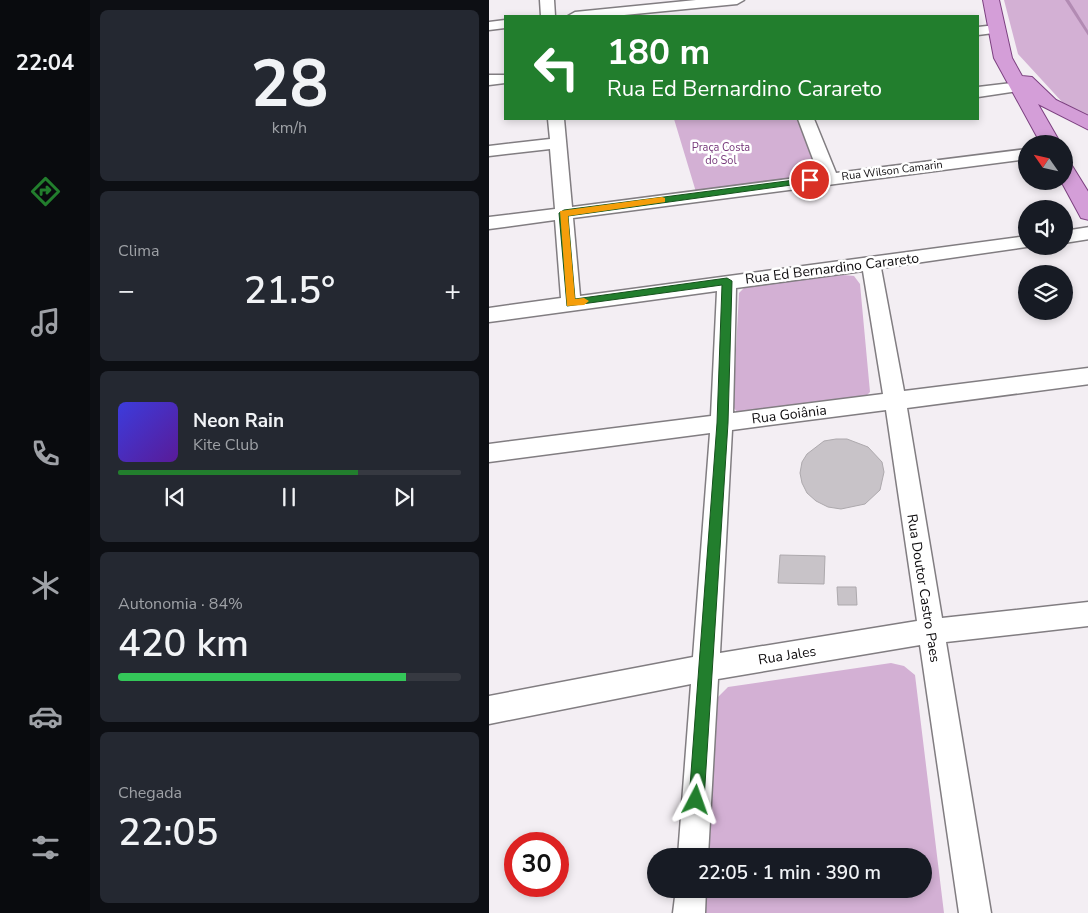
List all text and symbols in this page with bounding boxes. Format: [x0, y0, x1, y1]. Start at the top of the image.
text: 180 m [607, 29, 710, 76]
icon: left [524, 35, 589, 100]
text: 28 [250, 40, 329, 129]
text: 22:04 [16, 48, 74, 78]
text: Rua Ed Bernardino Carareto [607, 74, 882, 104]
text: km/h [272, 117, 307, 139]
north arrow [1018, 135, 1073, 190]
map controls [1018, 135, 1073, 320]
park label: Praça Costa do Sol [692, 140, 750, 168]
street label: Rua Wilson Camarin [841, 157, 943, 184]
pin [789, 159, 831, 201]
icon: arrive [796, 166, 824, 194]
icon: directions [28, 174, 63, 209]
button: sound [1018, 200, 1073, 255]
text: Clima [118, 240, 159, 262]
street label: Rua Ed Bernardino Carareto [744, 248, 920, 289]
text: 21.5° [244, 265, 335, 316]
button: layers [1018, 265, 1073, 320]
text: − [118, 272, 135, 310]
text: + [444, 272, 461, 310]
icon: music [28, 305, 63, 340]
street label: Rua Goiânia [750, 400, 828, 429]
text: Neon Rain [193, 408, 284, 434]
text: Kite Club [193, 434, 259, 456]
icon: phone [28, 436, 63, 471]
icon: previous [161, 483, 189, 511]
icon: pause [275, 483, 303, 511]
icon: next [390, 483, 418, 511]
street label: Rua Doutor Castro Paes [902, 512, 945, 664]
icon: climate [28, 568, 63, 603]
text: Autonomia · 84% [118, 593, 243, 615]
text: 420 km [118, 618, 249, 669]
street label: Rua Jales [757, 641, 818, 669]
icon: car [28, 699, 63, 734]
position arrow [669, 773, 721, 825]
text: Chegada [118, 782, 182, 804]
text: 22:05 [118, 807, 218, 858]
icon: filters [28, 830, 63, 865]
speed limit sign: 30 [504, 832, 569, 897]
text: 22:05 · 1 min · 390 m [698, 860, 881, 886]

